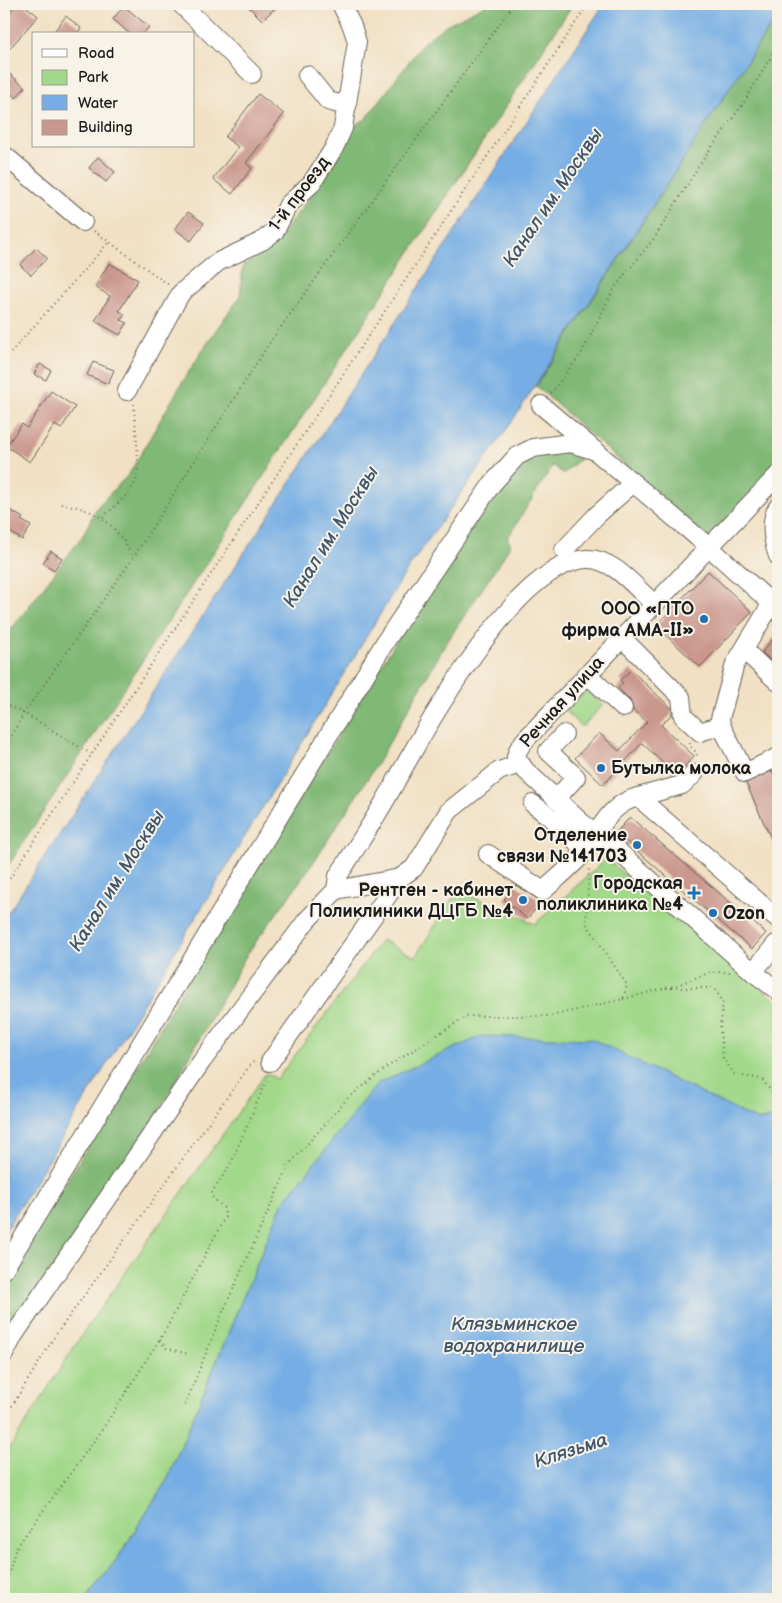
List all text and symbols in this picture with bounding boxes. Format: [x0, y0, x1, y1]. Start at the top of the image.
legend [32, 32, 195, 148]
text: Road [78, 44, 114, 63]
text: Park [78, 68, 109, 87]
text: Water [78, 94, 118, 113]
text: Building [78, 118, 133, 137]
water label: Канал им. Москвы [498, 124, 608, 272]
street label: 1-й проезд [264, 152, 334, 236]
water label: Канал им. Москвы [278, 462, 384, 612]
place label: ООО «ПТО фирма АМА-II» [561, 599, 694, 641]
marker: ООО «ПТО фирма АМА-II» [698, 613, 710, 625]
street label: Речная улица [515, 652, 609, 752]
place label: Бутылка молока [611, 758, 752, 779]
marker: Бутылка молока [595, 762, 607, 774]
water label: Канал им. Москвы [64, 806, 170, 956]
place label: Отделение связи №141703 [497, 825, 627, 867]
marker: Отделение связи №141703 [631, 839, 643, 851]
place label: Городская поликлиника №4 [536, 873, 683, 915]
place label: Рентген - кабинет Поликлиники ДЦГБ №4 [309, 880, 513, 922]
marker: Городская поликлиника №4 [687, 886, 701, 900]
marker: Рентген - кабинет Поликлиники ДЦГБ №4 [517, 894, 529, 906]
place label: Ozon [723, 903, 765, 924]
marker: Ozon [707, 907, 719, 919]
water label: Клязьминское водохранилище [444, 1313, 585, 1358]
water label: Клязьма [531, 1428, 611, 1474]

